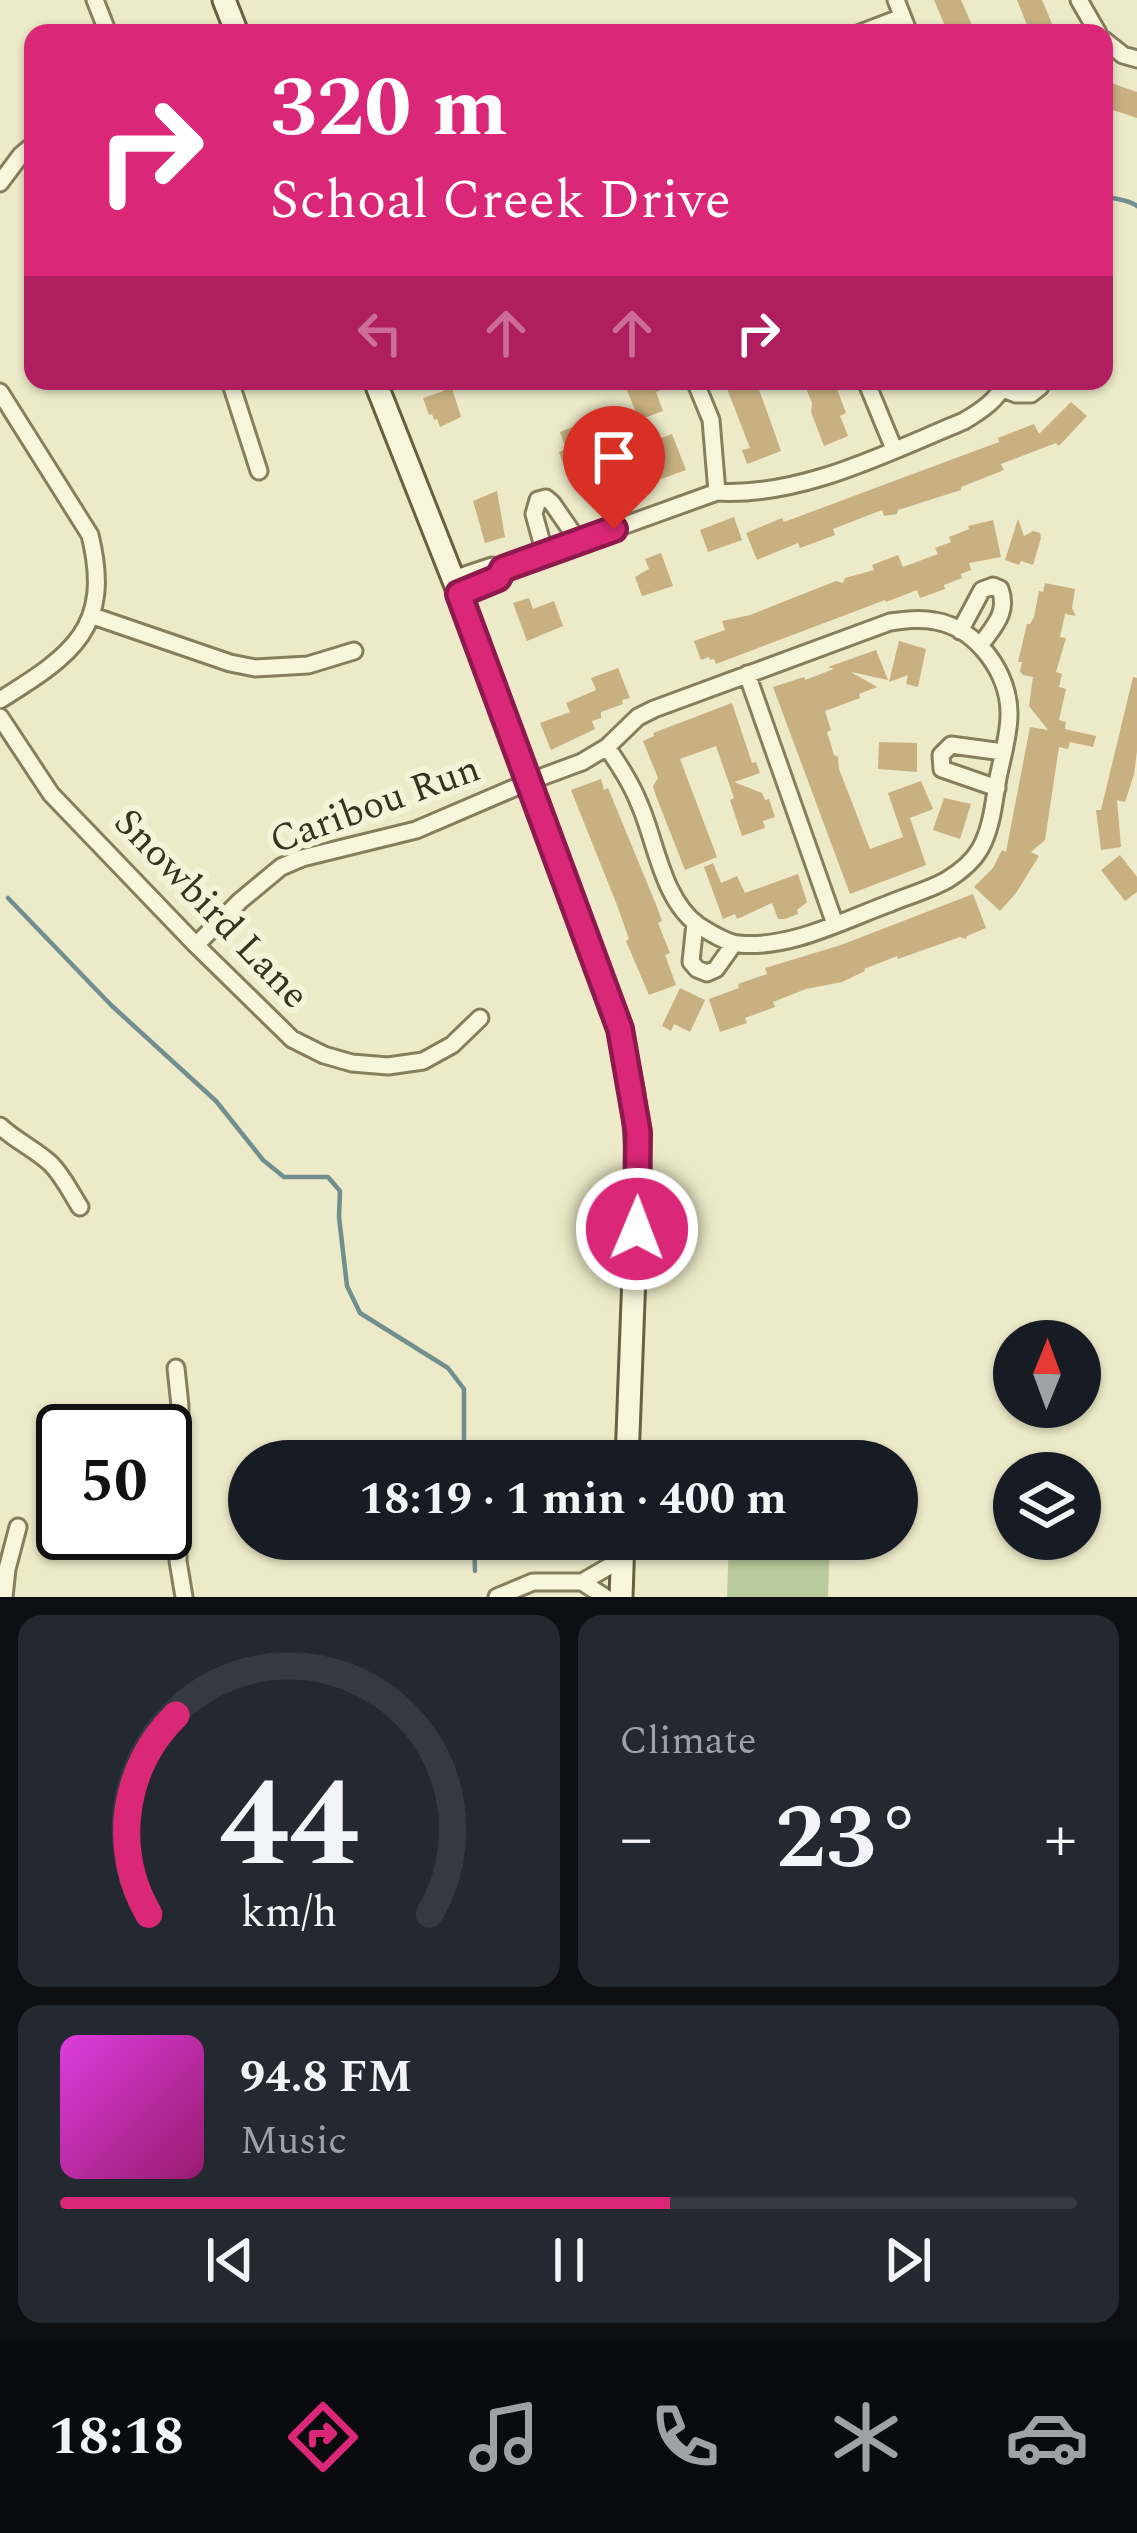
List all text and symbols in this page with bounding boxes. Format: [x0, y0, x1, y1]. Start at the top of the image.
text: 320 m [270, 45, 508, 173]
icon: right [72, 72, 228, 228]
text: Schoal Creek Drive [270, 160, 731, 242]
icon: left [347, 300, 413, 366]
icon: ahead [473, 300, 539, 366]
icon: ahead [599, 300, 665, 366]
icon: right [725, 300, 791, 366]
pin [563, 406, 665, 529]
icon: arrive [581, 424, 647, 490]
street label: Caribou Run [261, 740, 489, 870]
street label: Snowbird Lane [99, 795, 323, 1023]
position arrow [574, 1166, 700, 1292]
north arrow [993, 1320, 1101, 1428]
map controls [993, 1320, 1101, 1560]
speed limit sign: 50 [36, 1404, 192, 1560]
button: layers [993, 1452, 1101, 1560]
text: 18:19 · 1 min · 400 m [359, 1465, 787, 1534]
text: Climate [620, 1712, 757, 1771]
text: 44 [219, 1731, 359, 1921]
text: 23° [775, 1771, 921, 1908]
text: − [620, 1789, 653, 1890]
text: + [1044, 1789, 1077, 1890]
text: km/h [240, 1881, 337, 1946]
text: 94.8 FM [240, 2043, 412, 2112]
text: Music [240, 2112, 347, 2171]
icon: previous [197, 2227, 263, 2293]
icon: pause [536, 2227, 602, 2293]
icon: next [875, 2227, 941, 2293]
icon: directions [281, 2395, 365, 2479]
icon: music [462, 2395, 546, 2479]
icon: phone [643, 2395, 727, 2479]
icon: climate [824, 2395, 908, 2479]
icon: car [1005, 2395, 1089, 2479]
text: 18:18 [48, 2396, 184, 2478]

